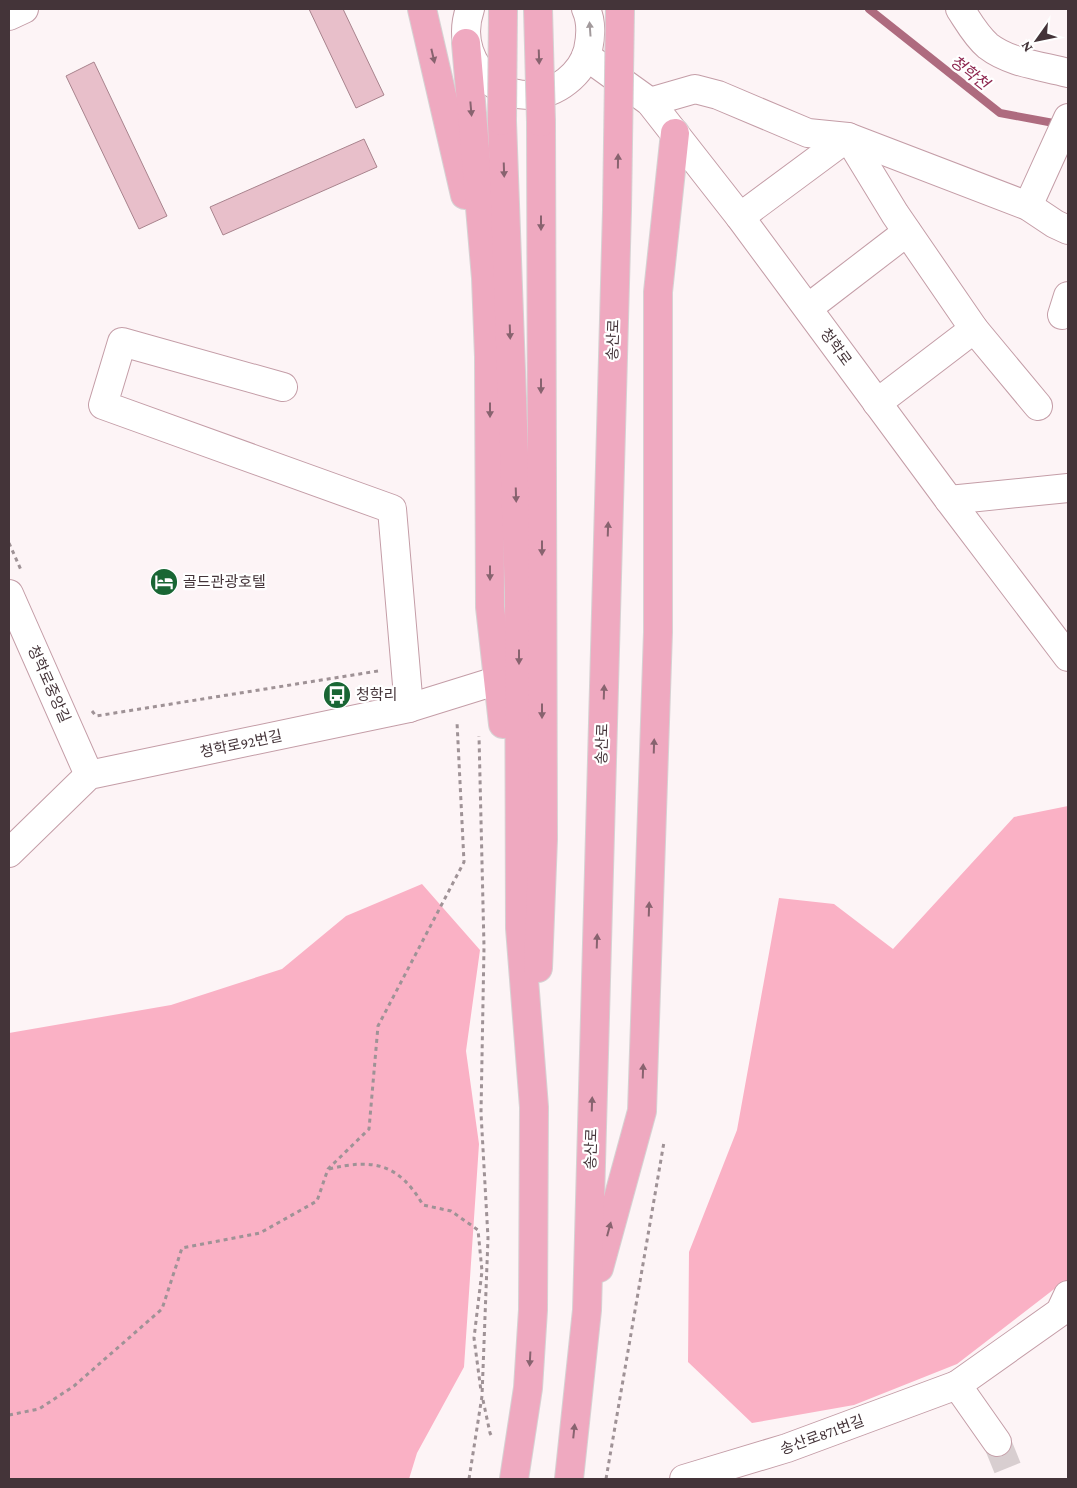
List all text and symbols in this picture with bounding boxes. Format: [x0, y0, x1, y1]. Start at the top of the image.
north arrow [1012, 15, 1062, 65]
one-way arrow [586, 21, 594, 37]
text: N [1017, 38, 1035, 55]
one-way arrow [429, 49, 437, 64]
one-way arrow [535, 50, 543, 66]
water label: 청학천 [947, 52, 994, 94]
one-way arrow [468, 101, 476, 117]
one-way arrow [614, 153, 622, 169]
one-way arrow [500, 162, 508, 178]
one-way arrow [537, 216, 545, 232]
street label: 송산로 [604, 319, 622, 361]
one-way arrow [506, 324, 514, 340]
street label: 청학로 [817, 325, 855, 368]
one-way arrow [537, 378, 545, 394]
one-way arrow [486, 403, 494, 419]
one-way arrow [512, 487, 520, 503]
one-way arrow [604, 521, 612, 537]
one-way arrow [538, 541, 546, 557]
one-way arrow [486, 565, 494, 581]
hotel icon: 골드관광호텔 [149, 567, 179, 597]
place label: 골드관광호텔 [183, 574, 266, 590]
street label: 청학로중앙길 [25, 643, 74, 725]
one-way arrow [515, 649, 523, 665]
bus stop icon: 청학리 [322, 680, 352, 710]
one-way arrow [600, 683, 608, 699]
place label: 청학리 [356, 686, 397, 703]
one-way arrow [538, 703, 546, 719]
street label: 송산로 [593, 723, 611, 765]
street label: 청학로92번길 [198, 727, 284, 761]
one-way arrow [651, 738, 659, 754]
one-way arrow [645, 901, 653, 917]
one-way arrow [593, 933, 601, 949]
one-way arrow [640, 1063, 648, 1079]
one-way arrow [589, 1096, 597, 1112]
street label: 송산로 [582, 1128, 600, 1170]
one-way arrow [606, 1222, 614, 1237]
one-way arrow [526, 1351, 534, 1367]
street label: 송산로871번길 [778, 1412, 866, 1458]
one-way arrow [570, 1422, 578, 1438]

